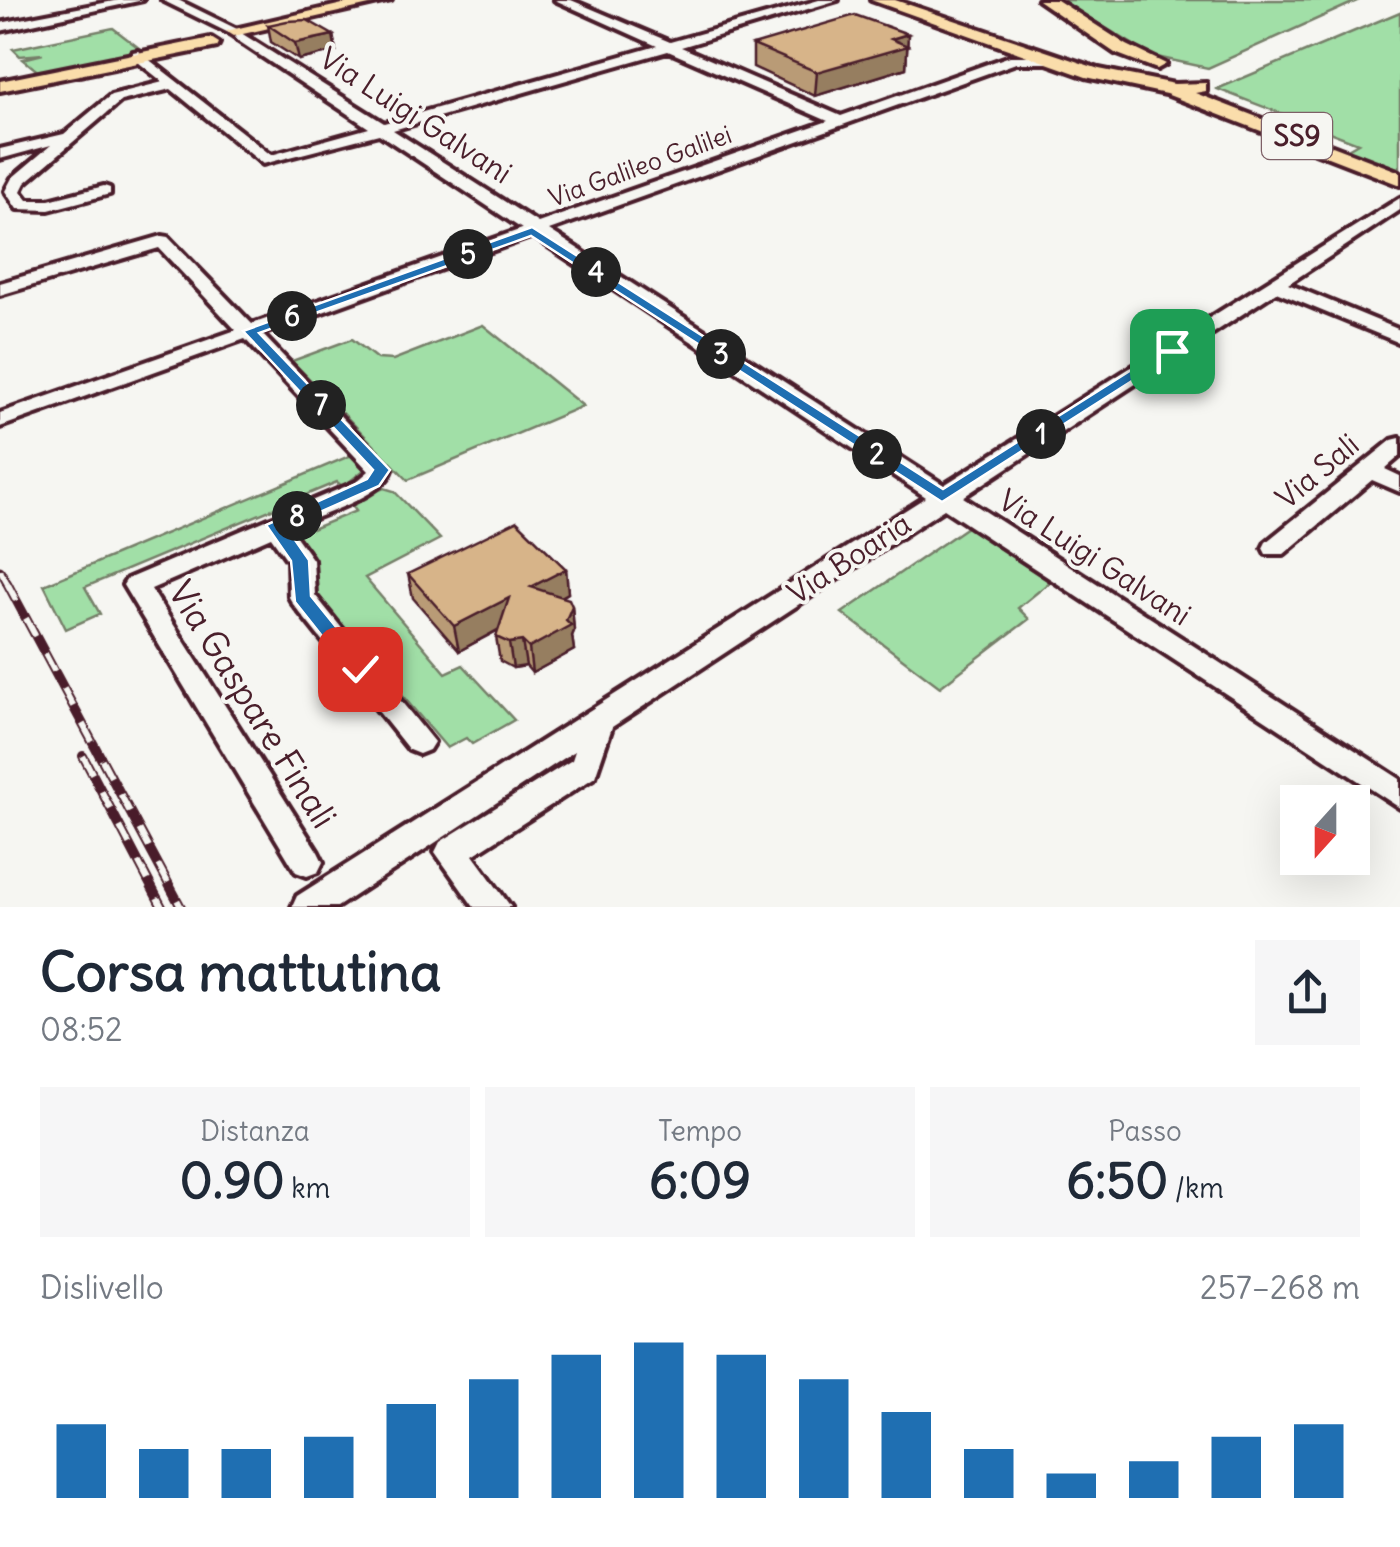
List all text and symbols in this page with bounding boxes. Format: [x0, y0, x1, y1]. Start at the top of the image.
street label: Via Luigi Galvani [313, 39, 519, 191]
road number: SS9 [1262, 113, 1332, 159]
street label: Via Galileo Galilei [544, 118, 736, 214]
pin: 5 [443, 229, 493, 279]
text: 5 [460, 236, 476, 272]
pin: 4 [571, 247, 621, 297]
text: 4 [588, 254, 604, 290]
pin: 6 [267, 291, 317, 341]
text: 6 [284, 298, 300, 334]
pin [1130, 309, 1215, 394]
icon: arrive [1145, 324, 1200, 379]
pin: 3 [696, 329, 746, 379]
text: 3 [713, 336, 729, 372]
pin: 7 [296, 380, 346, 430]
text: 7 [314, 387, 328, 423]
pin: 1 [1016, 409, 1066, 459]
text: 1 [1035, 416, 1047, 452]
street label: Via Sali [1268, 425, 1366, 517]
pin: 2 [852, 429, 902, 479]
text: 2 [869, 436, 885, 472]
street label: Via Luigi Galvani [992, 481, 1198, 633]
pin: 8 [272, 491, 322, 541]
text: 8 [289, 498, 305, 534]
street label: Via Boaria [780, 504, 918, 612]
street label: Via Gaspare Finali [159, 572, 347, 836]
pin [318, 627, 403, 712]
icon: check [333, 642, 388, 697]
north arrow [1280, 785, 1370, 875]
map controls [1280, 785, 1370, 875]
text: Corsa mattutina [40, 937, 441, 1006]
button: share [1255, 940, 1360, 1045]
text: 08:52 [40, 1009, 123, 1050]
text: Distanza [200, 1113, 310, 1149]
text: Tempo [658, 1113, 742, 1149]
text: Passo [1108, 1113, 1182, 1149]
text: 0.90 [180, 1149, 285, 1212]
text: 6:09 [649, 1149, 751, 1212]
text: 6:50 [1066, 1149, 1168, 1212]
text: km [285, 1170, 330, 1206]
text: /km [1168, 1170, 1224, 1206]
text: Dislivello [40, 1267, 164, 1308]
text: 257–268 m [1200, 1267, 1360, 1308]

